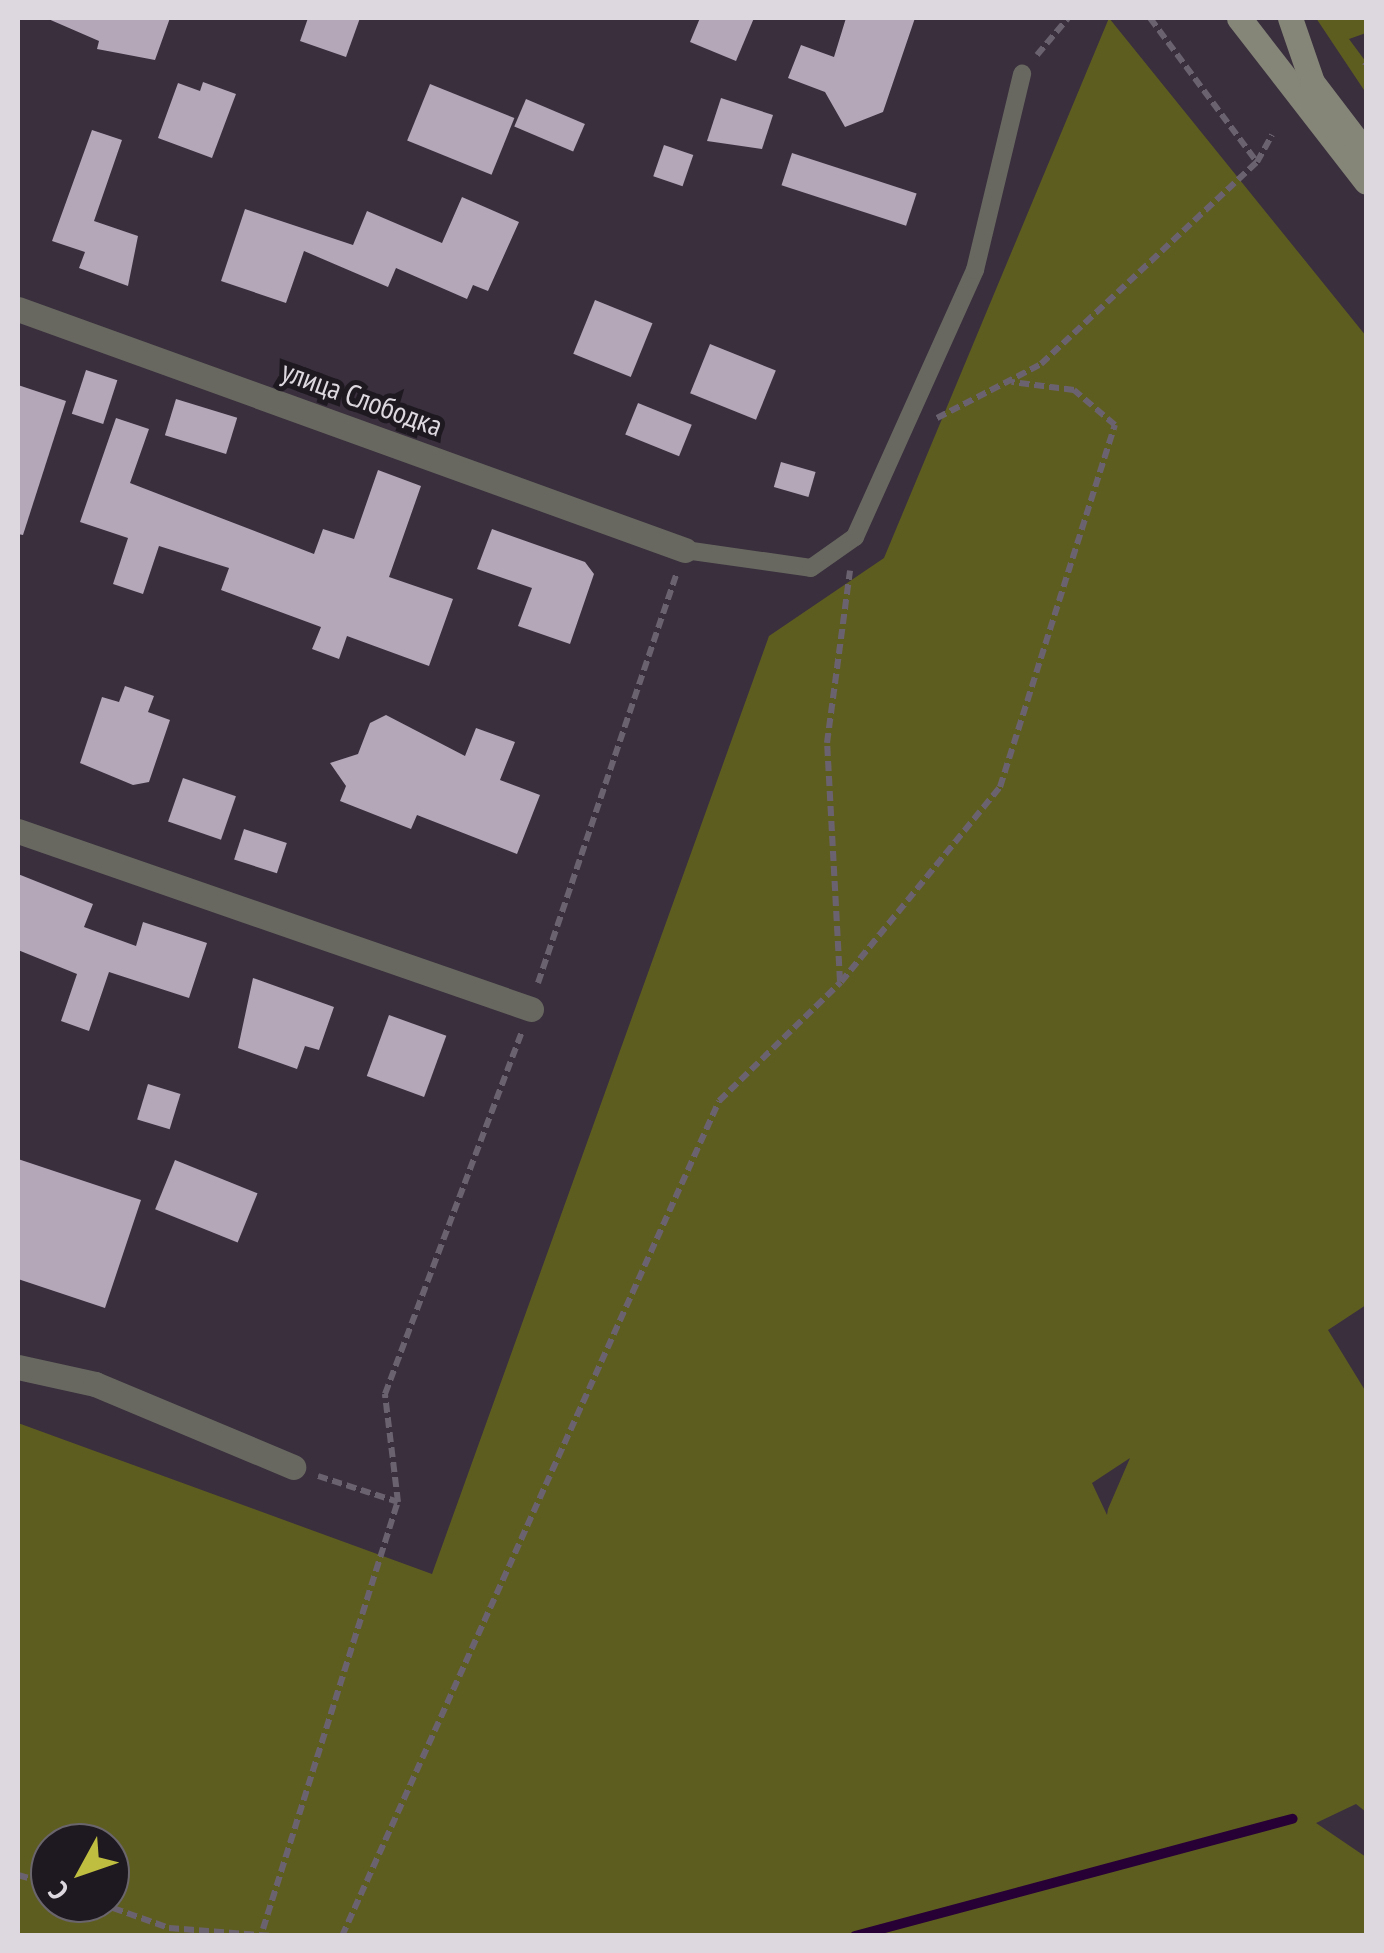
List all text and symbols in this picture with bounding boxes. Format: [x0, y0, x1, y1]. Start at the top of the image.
street label: улица Слободка [277, 352, 447, 444]
north arrow [30, 1823, 130, 1923]
text: С [40, 1875, 76, 1908]

